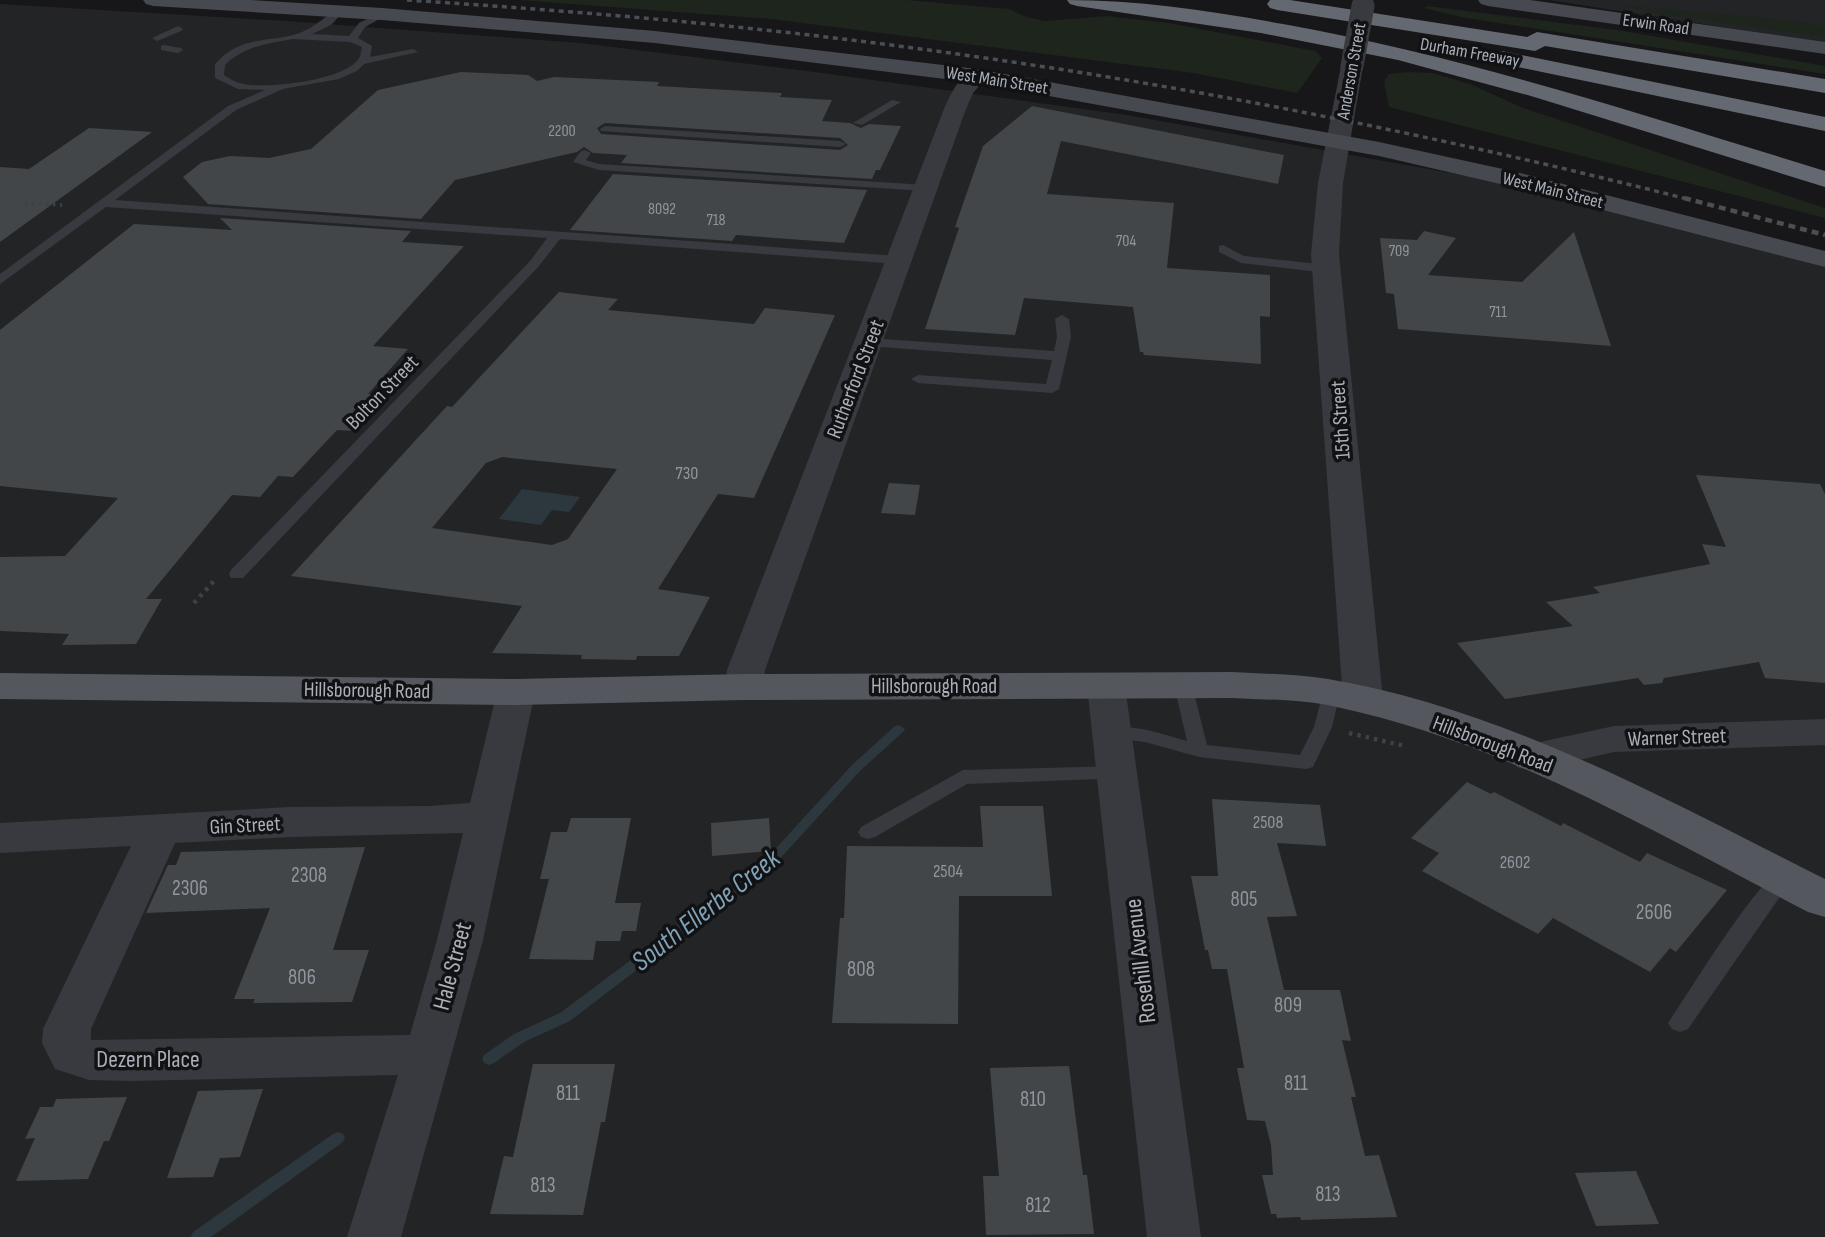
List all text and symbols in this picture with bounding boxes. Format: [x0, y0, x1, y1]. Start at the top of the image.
street label: Erwin Road [1621, 9, 1690, 40]
street label: Anderson Street [1332, 21, 1370, 122]
street label: Durham Freeway [1419, 33, 1521, 72]
street label: West Main Street [944, 62, 1050, 99]
house number: 2200 [548, 122, 576, 141]
street label: West Main Street [1500, 168, 1606, 213]
house number: 8092 [648, 200, 676, 219]
house number: 718 [706, 211, 726, 230]
house number: 704 [1116, 232, 1136, 251]
house number: 709 [1389, 242, 1409, 261]
house number: 711 [1489, 303, 1507, 322]
street label: Rutherford Street [821, 316, 890, 442]
street label: Bolton Street [341, 350, 424, 435]
street label: 15th Street [1325, 380, 1356, 460]
house number: 730 [676, 463, 698, 484]
street label: Hillsborough Road [871, 674, 997, 699]
street label: Hillsborough Road [304, 677, 430, 704]
street label: Hillsborough Road [1429, 710, 1556, 779]
street label: Warner Street [1627, 723, 1727, 752]
street label: Gin Street [209, 811, 281, 840]
house number: 2508 [1253, 812, 1283, 833]
water label: South Ellerbe Creek [625, 841, 788, 978]
house number: 2602 [1500, 852, 1530, 873]
house number: 2504 [933, 861, 964, 882]
house number: 2308 [291, 863, 327, 888]
house number: 2306 [172, 876, 208, 901]
house number: 805 [1231, 887, 1258, 912]
street label: Rosehill Avenue [1118, 897, 1163, 1025]
house number: 2606 [1636, 900, 1672, 925]
street label: Hale Street [427, 919, 478, 1013]
house number: 808 [847, 957, 875, 982]
house number: 806 [288, 965, 316, 990]
house number: 809 [1274, 993, 1302, 1018]
street label: Dezern Place [96, 1045, 200, 1074]
house number: 811 [1284, 1071, 1309, 1096]
house number: 811 [556, 1081, 581, 1106]
house number: 810 [1020, 1087, 1046, 1112]
house number: 813 [530, 1173, 556, 1198]
house number: 813 [1315, 1182, 1341, 1207]
house number: 812 [1025, 1193, 1051, 1218]

